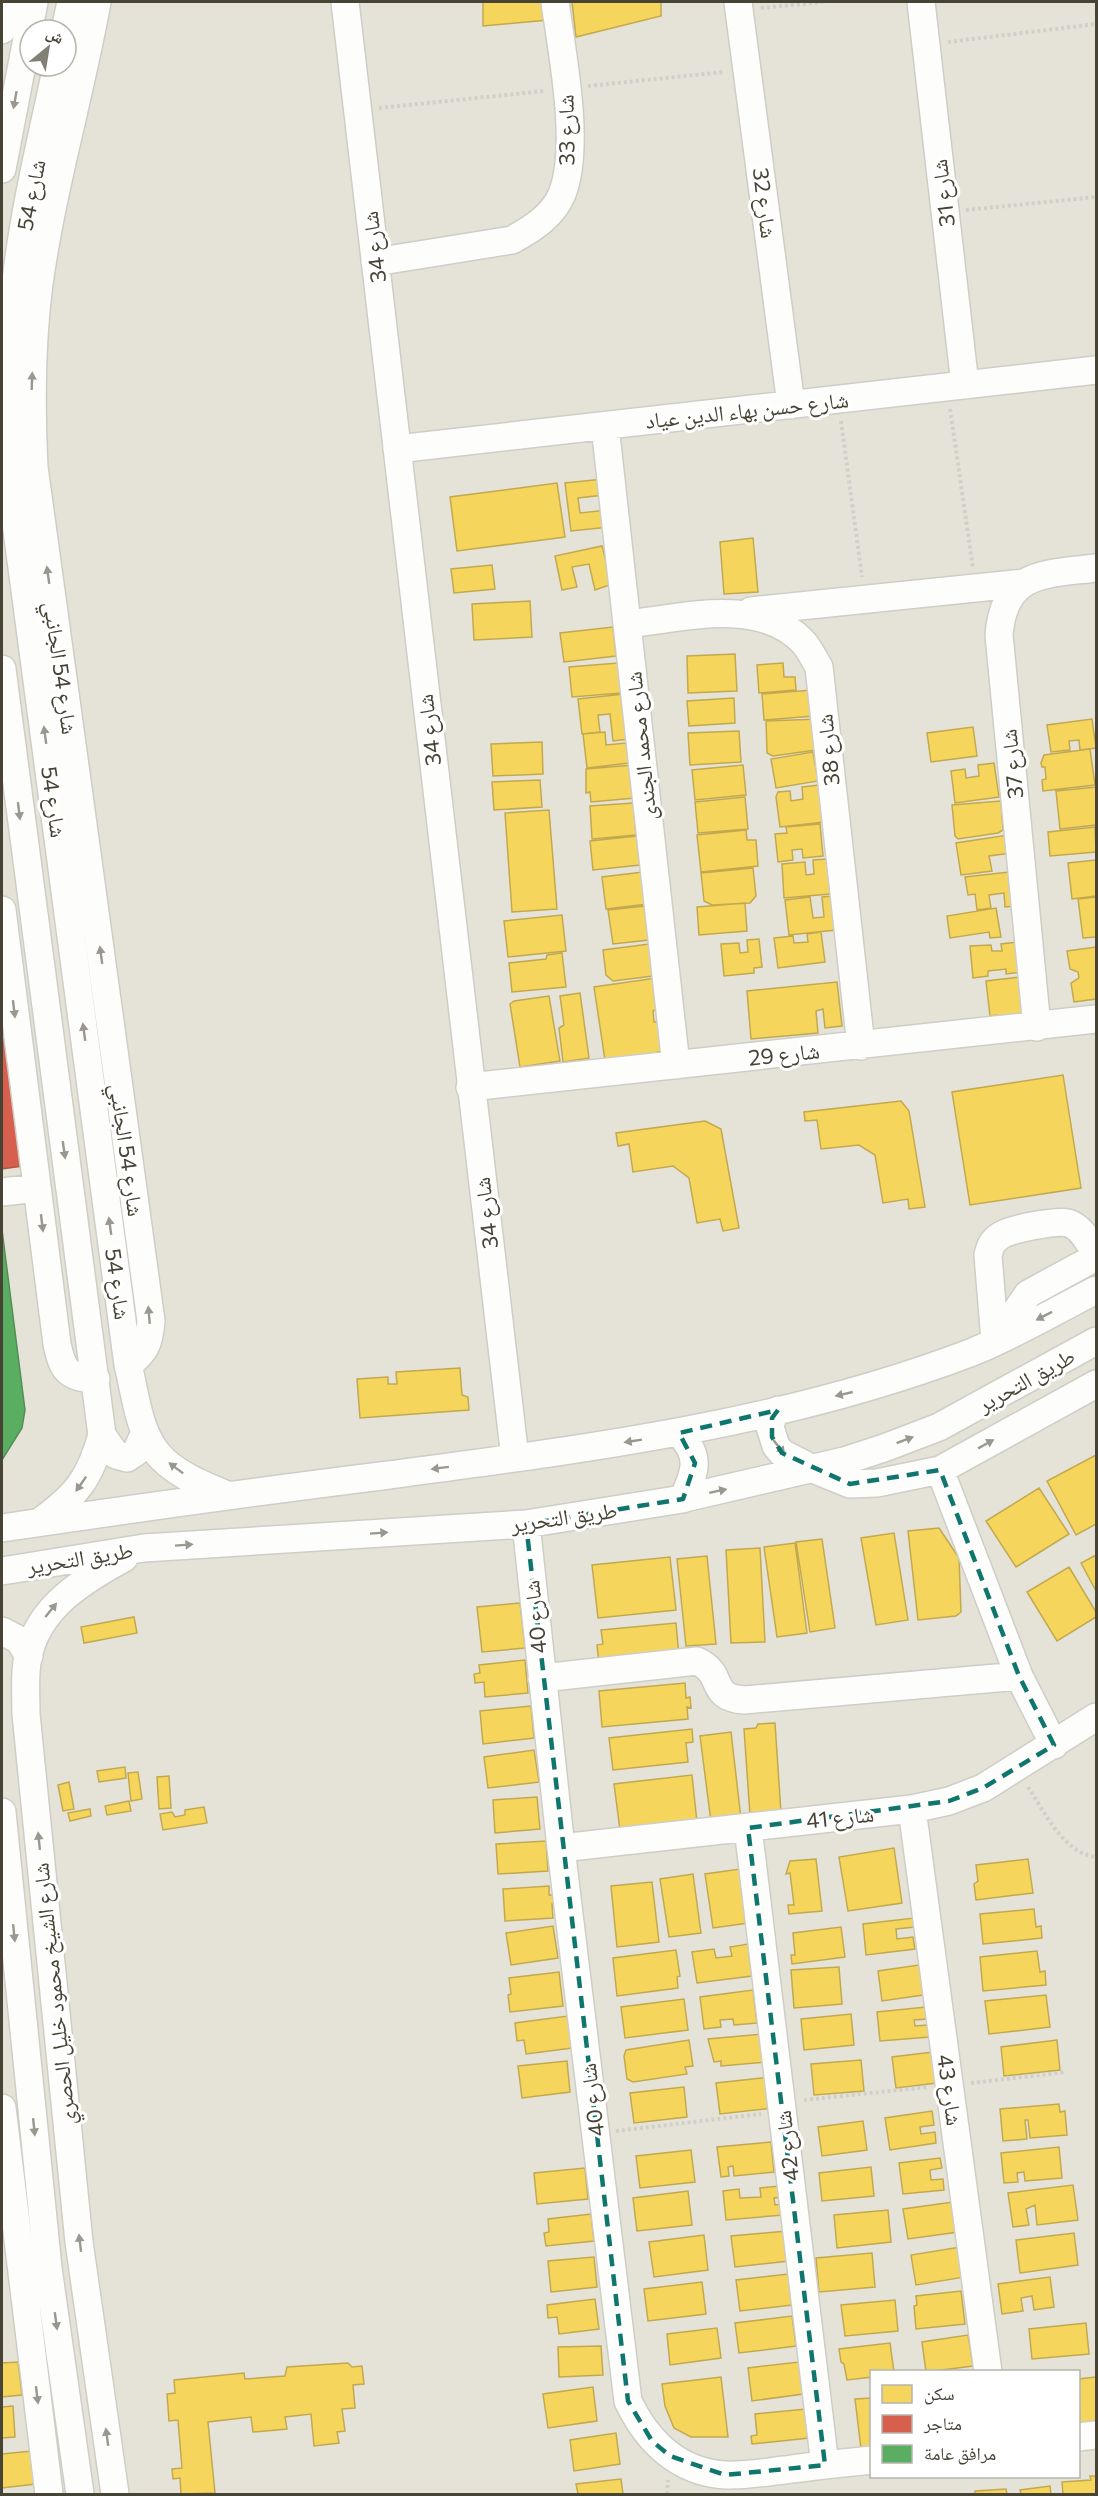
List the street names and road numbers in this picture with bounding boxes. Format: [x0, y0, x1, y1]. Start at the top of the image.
street label: شارع 33 [551, 94, 581, 166]
street label: شارع 54 [10, 157, 52, 233]
street label: شارع 31 [925, 158, 961, 228]
street label: شارع 32 [747, 166, 783, 240]
street label: شارع 34 [356, 210, 392, 284]
street label: شارع حسن بهاء الدين عياد [644, 385, 850, 435]
street label: شارع 54 الجانبي [34, 600, 84, 737]
street label: شارع محمد الجندى [619, 670, 663, 822]
street label: شارع 34 [411, 693, 447, 767]
street label: شارع 38 [810, 713, 846, 787]
street label: شارع 37 [994, 728, 1030, 800]
street label: شارع 54 [35, 764, 73, 840]
street label: شارع 29 [747, 1036, 821, 1072]
street label: شارع 54 الجانبي [100, 1082, 150, 1219]
street label: شارع 34 [468, 1176, 504, 1250]
street label: شارع 54 [99, 1246, 137, 1322]
street label: طريق التحرير [972, 1342, 1080, 1419]
street label: طريق التحرير [508, 1496, 619, 1538]
street label: طريق التحرير [24, 1536, 135, 1580]
street label: شارع 40 [517, 1579, 553, 1655]
street label: شارع 41 [805, 1800, 875, 1834]
street label: شارع الشيخ محمود خليل الحصري [26, 1861, 85, 2126]
street label: شارع 43 [931, 2052, 969, 2128]
street label: شارع 40 [574, 2062, 610, 2138]
street label: شارع 42 [769, 2109, 805, 2183]

